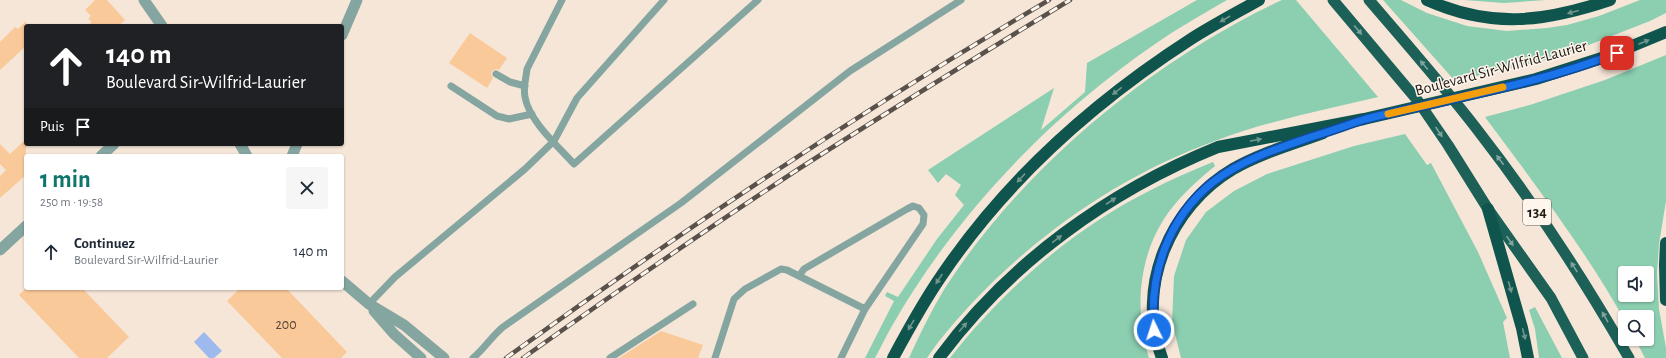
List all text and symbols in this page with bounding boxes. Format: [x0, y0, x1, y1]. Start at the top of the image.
one-way arrow [1567, 9, 1579, 15]
one-way arrow [1219, 15, 1231, 22]
one-way arrow [1354, 24, 1363, 35]
pin [1600, 36, 1634, 70]
street label: Boulevard Sir-Wilfrid-Laurier [1413, 37, 1590, 99]
one-way arrow [1639, 38, 1651, 44]
icon: ahead [40, 40, 92, 92]
text: 140 m [106, 41, 172, 69]
icon: arrive [1606, 42, 1628, 64]
one-way arrow [1420, 60, 1429, 70]
text: Boulevard Sir-Wilfrid-Laurier [106, 74, 306, 92]
one-way arrow [1111, 87, 1122, 95]
icon: arrive [72, 116, 94, 138]
text: Puis [40, 119, 64, 134]
one-way arrow [1435, 127, 1443, 137]
one-way arrow [1250, 136, 1262, 142]
one-way arrow [1496, 155, 1504, 165]
button: close [286, 167, 328, 209]
text: 1 min [40, 168, 91, 192]
one-way arrow [1016, 173, 1026, 183]
text: 250 m · 19:58 [40, 196, 103, 209]
one-way arrow [1106, 197, 1116, 205]
road number: 134 [1523, 199, 1551, 225]
one-way arrow [1052, 234, 1063, 243]
text: Continuez [74, 236, 135, 251]
one-way arrow [1506, 236, 1514, 246]
icon: ahead [40, 241, 62, 263]
text: 140 m [293, 244, 328, 259]
text: Boulevard Sir-Wilfrid-Laurier [74, 254, 218, 267]
one-way arrow [1570, 262, 1578, 272]
map controls [1618, 266, 1654, 346]
button: sound [1618, 266, 1654, 302]
one-way arrow [935, 274, 943, 284]
one-way arrow [1507, 281, 1513, 293]
position arrow [1133, 309, 1175, 351]
button: search [1618, 310, 1654, 346]
one-way arrow [1601, 312, 1609, 322]
house number: 200 [275, 318, 297, 332]
one-way arrow [908, 319, 915, 331]
one-way arrow [958, 322, 967, 333]
one-way arrow [1521, 329, 1527, 341]

